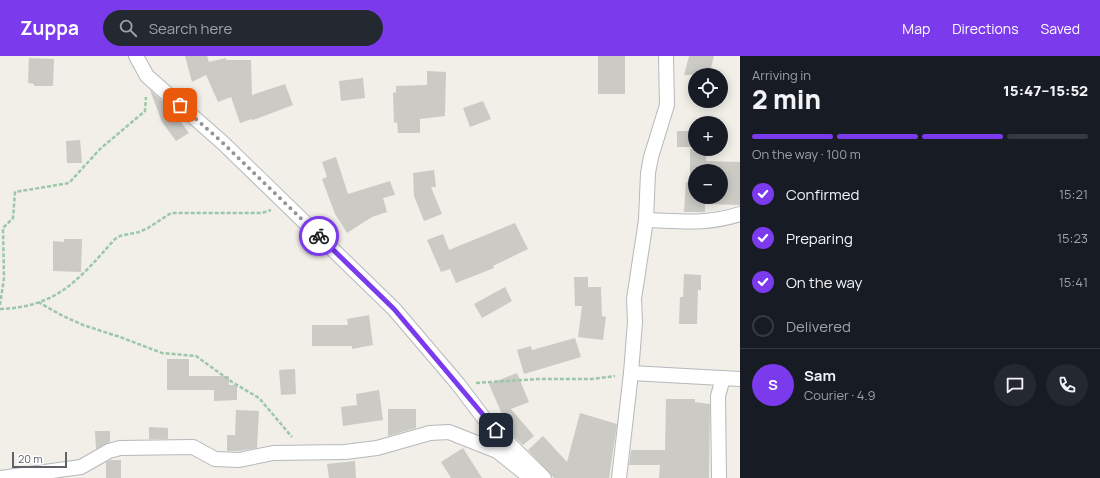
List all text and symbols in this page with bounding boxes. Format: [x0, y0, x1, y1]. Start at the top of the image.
search box [103, 10, 383, 46]
text: Zuppa [20, 15, 79, 41]
icon: search [117, 17, 139, 39]
text: Search here [149, 18, 232, 39]
text: Map [902, 19, 930, 38]
text: Directions [952, 19, 1019, 38]
text: Saved [1041, 19, 1080, 38]
text: Arriving in [752, 66, 811, 84]
map controls [688, 68, 728, 204]
button: locate [688, 68, 728, 108]
text: 15:47–15:52 [1003, 80, 1088, 101]
text: 2 min [752, 81, 821, 117]
pin [163, 88, 197, 122]
icon: bag [169, 94, 191, 116]
button: + [688, 116, 728, 156]
text: On the way · 100 m [752, 145, 861, 163]
button: − [688, 164, 728, 204]
icon: check [752, 183, 774, 205]
text: Confirmed [786, 184, 859, 205]
text: 15:21 [1059, 185, 1088, 203]
courier [299, 216, 339, 256]
icon: bike [308, 225, 330, 247]
icon: check [752, 227, 774, 249]
text: Preparing [786, 228, 853, 249]
text: 15:23 [1057, 229, 1088, 247]
icon: check [752, 271, 774, 293]
text: On the way [786, 272, 862, 293]
text: 15:41 [1059, 273, 1088, 291]
text: Delivered [786, 316, 851, 337]
button: chat [994, 364, 1036, 406]
button: phone [1046, 364, 1088, 406]
text: Sam [804, 365, 836, 386]
text: S [768, 374, 778, 395]
text: Courier · 4.9 [804, 386, 876, 404]
pin [479, 413, 513, 447]
icon: home [485, 419, 507, 441]
scale bar [12, 450, 67, 469]
text: 20 m [18, 451, 43, 466]

